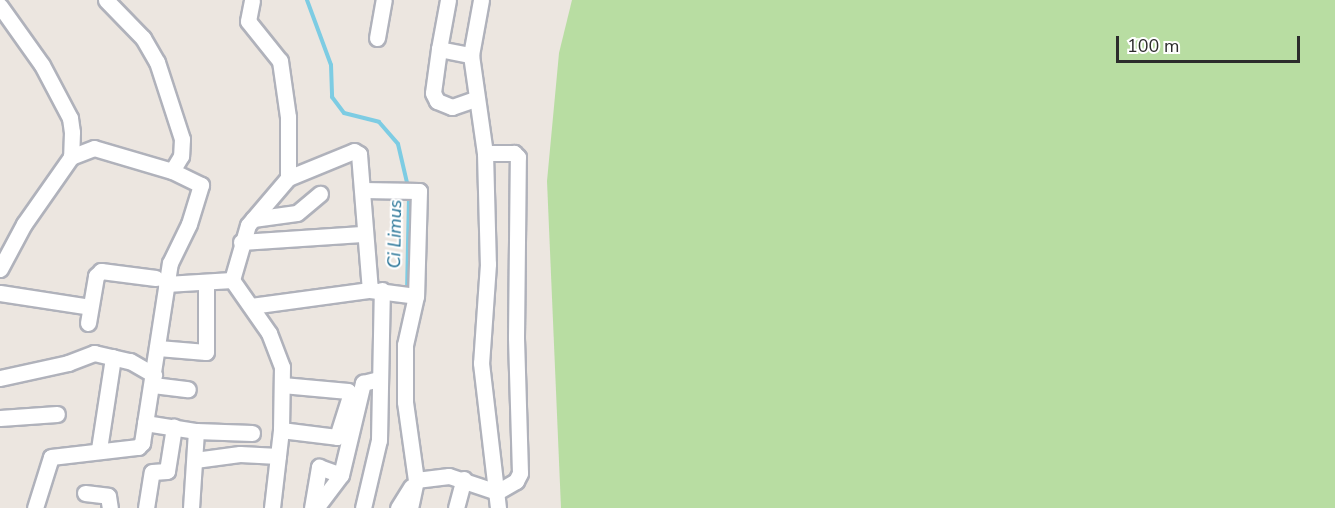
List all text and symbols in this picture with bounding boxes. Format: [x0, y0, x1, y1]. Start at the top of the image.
scale bar [1119, 24, 1304, 62]
text: 100 m [1127, 34, 1179, 58]
water label: Ci Limus [384, 199, 406, 269]

